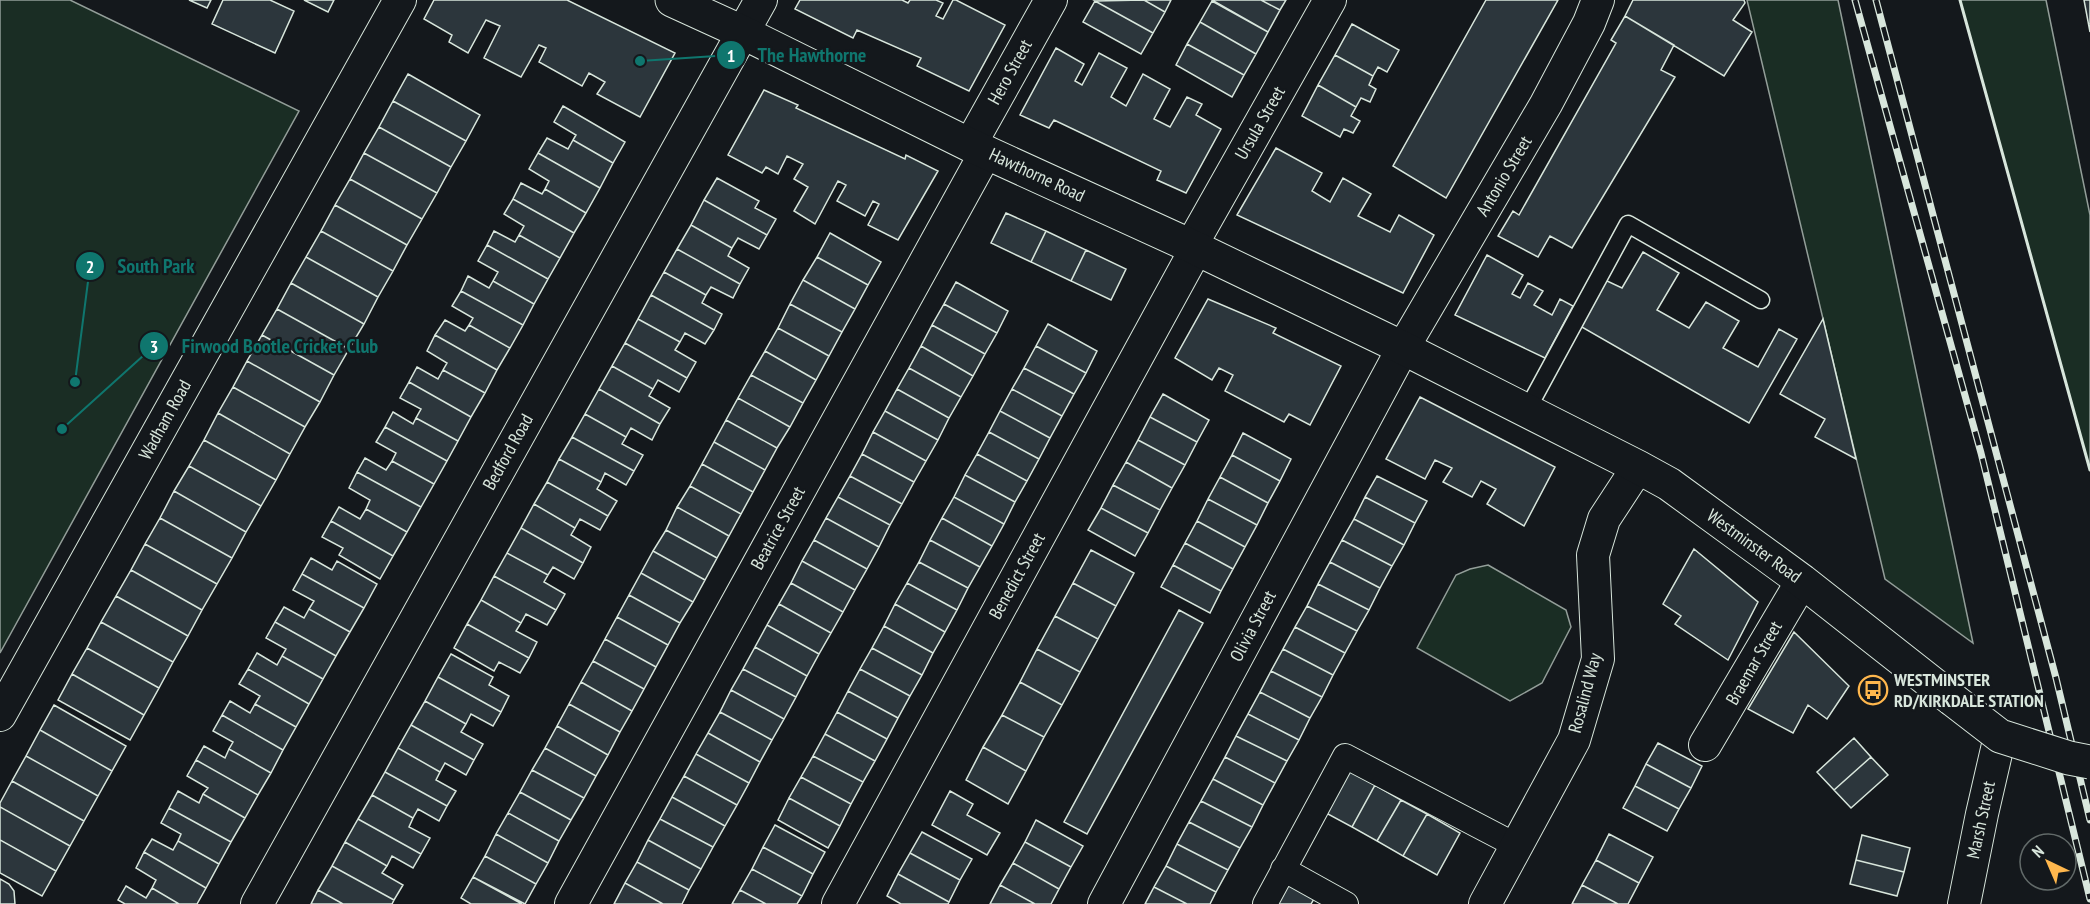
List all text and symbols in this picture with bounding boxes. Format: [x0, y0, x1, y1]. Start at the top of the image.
street label: Hero Street [982, 35, 1037, 108]
callout: The Hawthorne [716, 36, 879, 74]
text: The Hawthorne [758, 42, 866, 68]
text: 1 [727, 44, 735, 67]
street label: Ursula Street [1229, 82, 1290, 163]
street label: Antonio Street [1471, 131, 1537, 220]
street label: Hawthorne Road [986, 142, 1089, 207]
callout: South Park [75, 247, 206, 285]
text: South Park [118, 253, 195, 279]
text: 2 [86, 255, 94, 278]
callout: Firwood Bootle Cricket Club [139, 327, 390, 365]
text: Firwood Bootle Cricket Club [182, 333, 378, 359]
text: 3 [150, 335, 158, 358]
street label: Wadham Road [133, 376, 196, 464]
street label: Bedford Road [477, 410, 538, 494]
street label: Beatrice Street [745, 482, 810, 573]
street label: Westminster Road [1703, 504, 1806, 588]
street label: Benedict Street [983, 528, 1050, 623]
street label: Olivia Street [1224, 586, 1281, 665]
street label: Braemar Street [1720, 617, 1787, 709]
street label: Rosalind Way [1563, 650, 1606, 735]
place label: WESTMINSTER RD/KIRKDALE STATION [1893, 668, 2044, 712]
bus stop icon: WESTMINSTER RD/KIRKDALE STATION [1857, 674, 1889, 706]
street label: Marsh Street [1961, 779, 2000, 861]
north arrow [2018, 832, 2078, 892]
text: N [2028, 841, 2048, 861]

